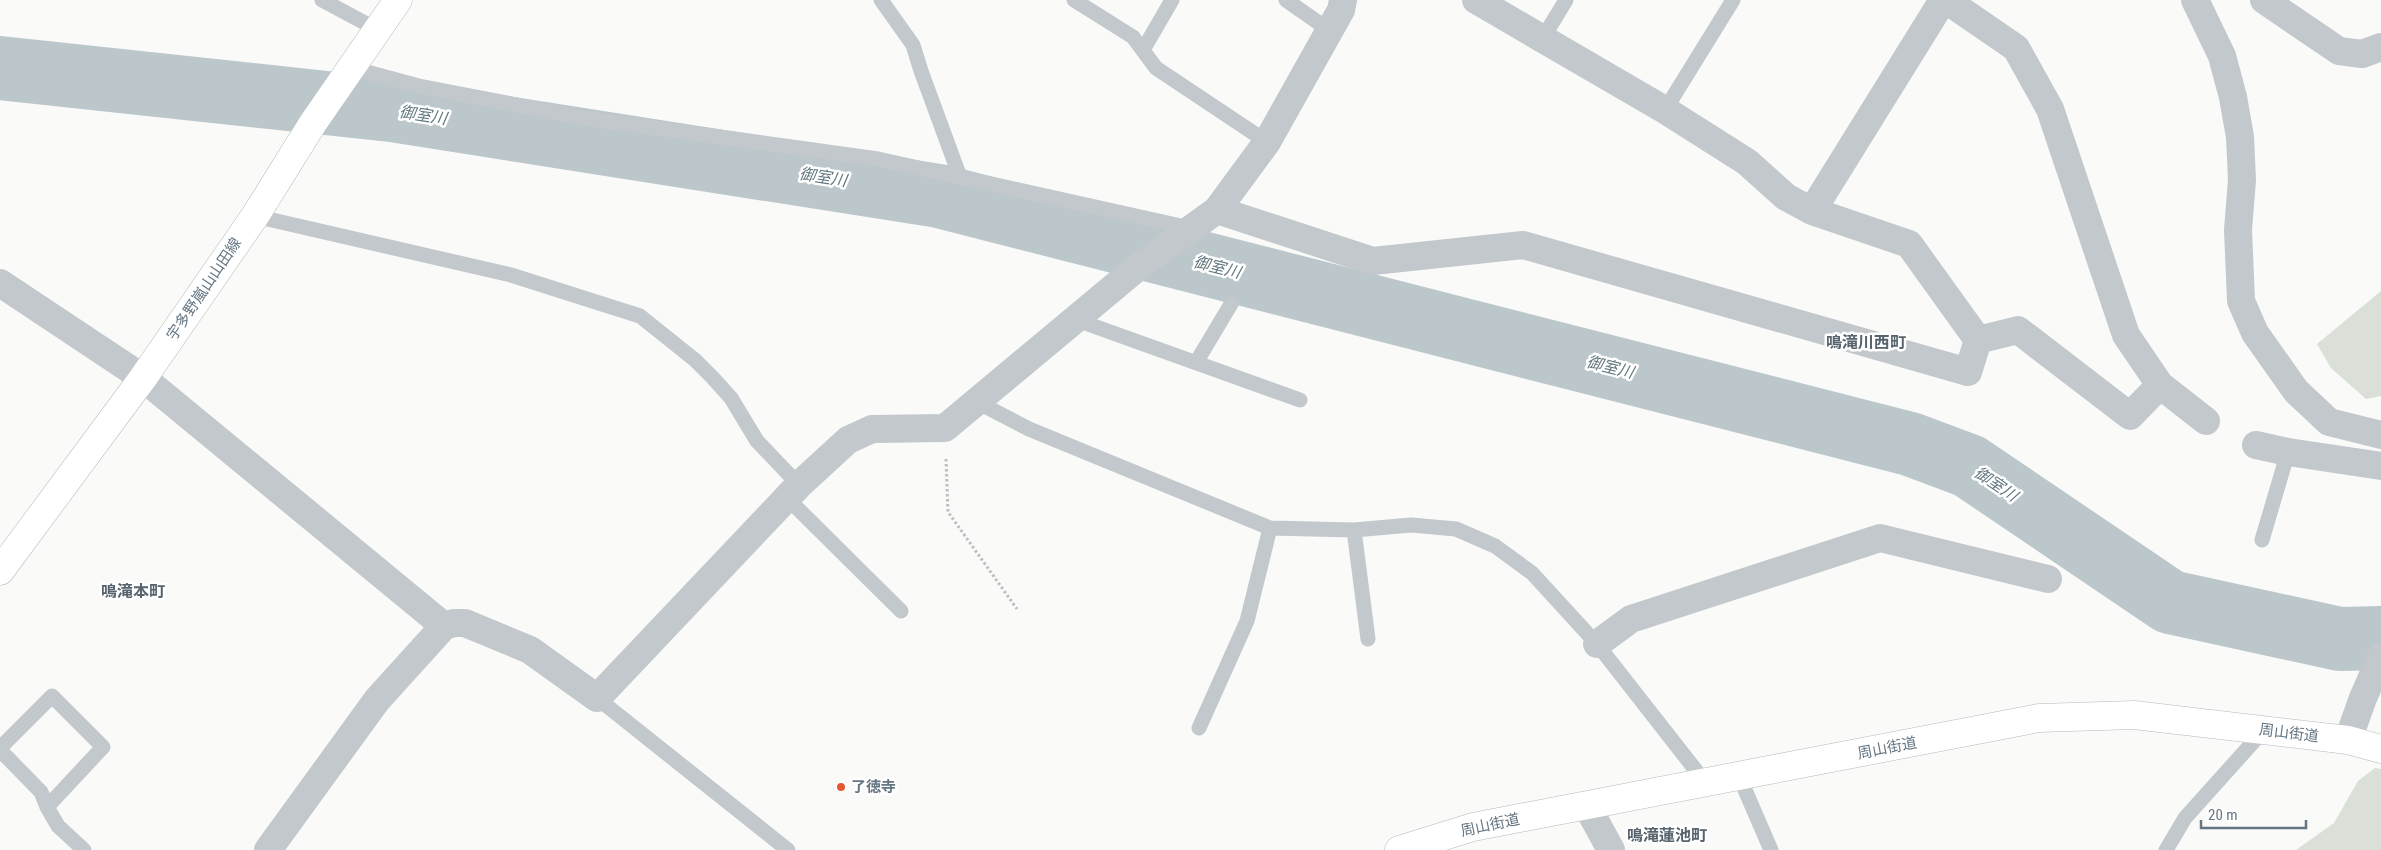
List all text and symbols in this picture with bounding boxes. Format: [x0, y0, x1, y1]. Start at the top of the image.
water label: 御室川 [398, 102, 450, 128]
water label: 御室川 [798, 164, 850, 190]
street label: 宇多野嵐山山田線 [163, 234, 245, 344]
water label: 御室川 [1191, 252, 1245, 283]
district label: 鳴滝川西町 [1826, 333, 1906, 352]
water label: 御室川 [1584, 352, 1638, 383]
water label: 御室川 [1971, 463, 2023, 506]
district label: 鳴滝本町 [101, 582, 165, 601]
street label: 周山街道 [2258, 720, 2320, 746]
street label: 周山街道 [1856, 733, 1918, 763]
place label: 了徳寺 [851, 778, 896, 796]
marker: 了徳寺 [835, 781, 847, 793]
scale bar [2201, 798, 2306, 830]
text: 20 m [2208, 806, 2238, 824]
street label: 周山街道 [1459, 810, 1521, 840]
district label: 鳴滝蓮池町 [1627, 826, 1707, 845]

